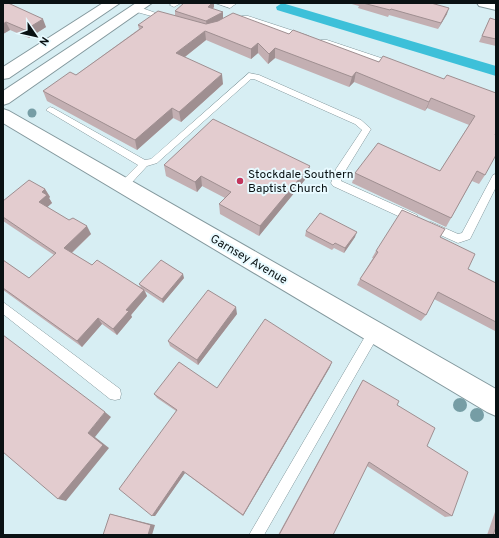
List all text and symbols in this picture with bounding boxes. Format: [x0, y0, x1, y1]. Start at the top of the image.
north arrow [16, 16, 56, 56]
text: N [35, 34, 51, 48]
place label: Stockdale Southern Baptist Church [248, 167, 353, 197]
marker: Stockdale Southern Baptist Church [235, 176, 245, 186]
street label: Garnsey Avenue [207, 231, 290, 288]

